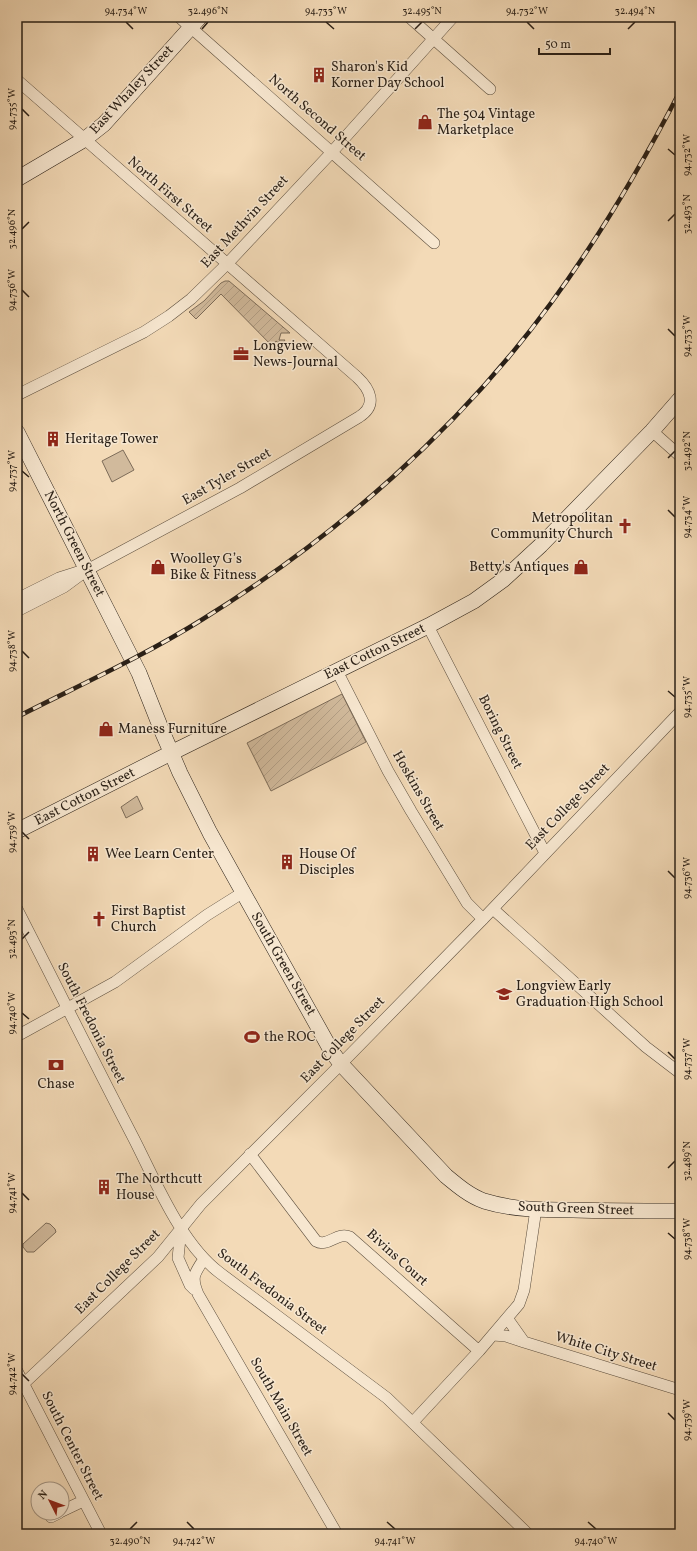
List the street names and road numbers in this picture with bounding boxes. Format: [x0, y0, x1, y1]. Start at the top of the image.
street label: East Whaley Street [86, 41, 178, 139]
street label: North Second Street [264, 70, 370, 166]
street label: North First Street [123, 153, 217, 238]
street label: East Methvin Street [197, 171, 293, 273]
street label: East Tyler Street [179, 444, 275, 510]
street label: North Green Street [39, 488, 109, 601]
street label: East Cotton Street [321, 619, 429, 685]
street label: Boring Street [473, 691, 527, 773]
street label: Hoskins Street [387, 747, 449, 835]
street label: East College Street [522, 759, 614, 855]
street label: East Cotton Street [31, 763, 139, 831]
street label: South Green Street [246, 909, 320, 1019]
street label: South Fredonia Street [52, 959, 130, 1087]
street label: East College Street [297, 992, 389, 1088]
street label: South Green Street [518, 1197, 635, 1221]
street label: East College Street [71, 1225, 165, 1319]
street label: Bivins Court [362, 1225, 432, 1291]
street label: South Fredonia Street [213, 1244, 331, 1340]
street label: White City Street [553, 1327, 659, 1377]
street label: South Main Street [245, 1354, 317, 1460]
street label: South Center Street [36, 1388, 108, 1504]

